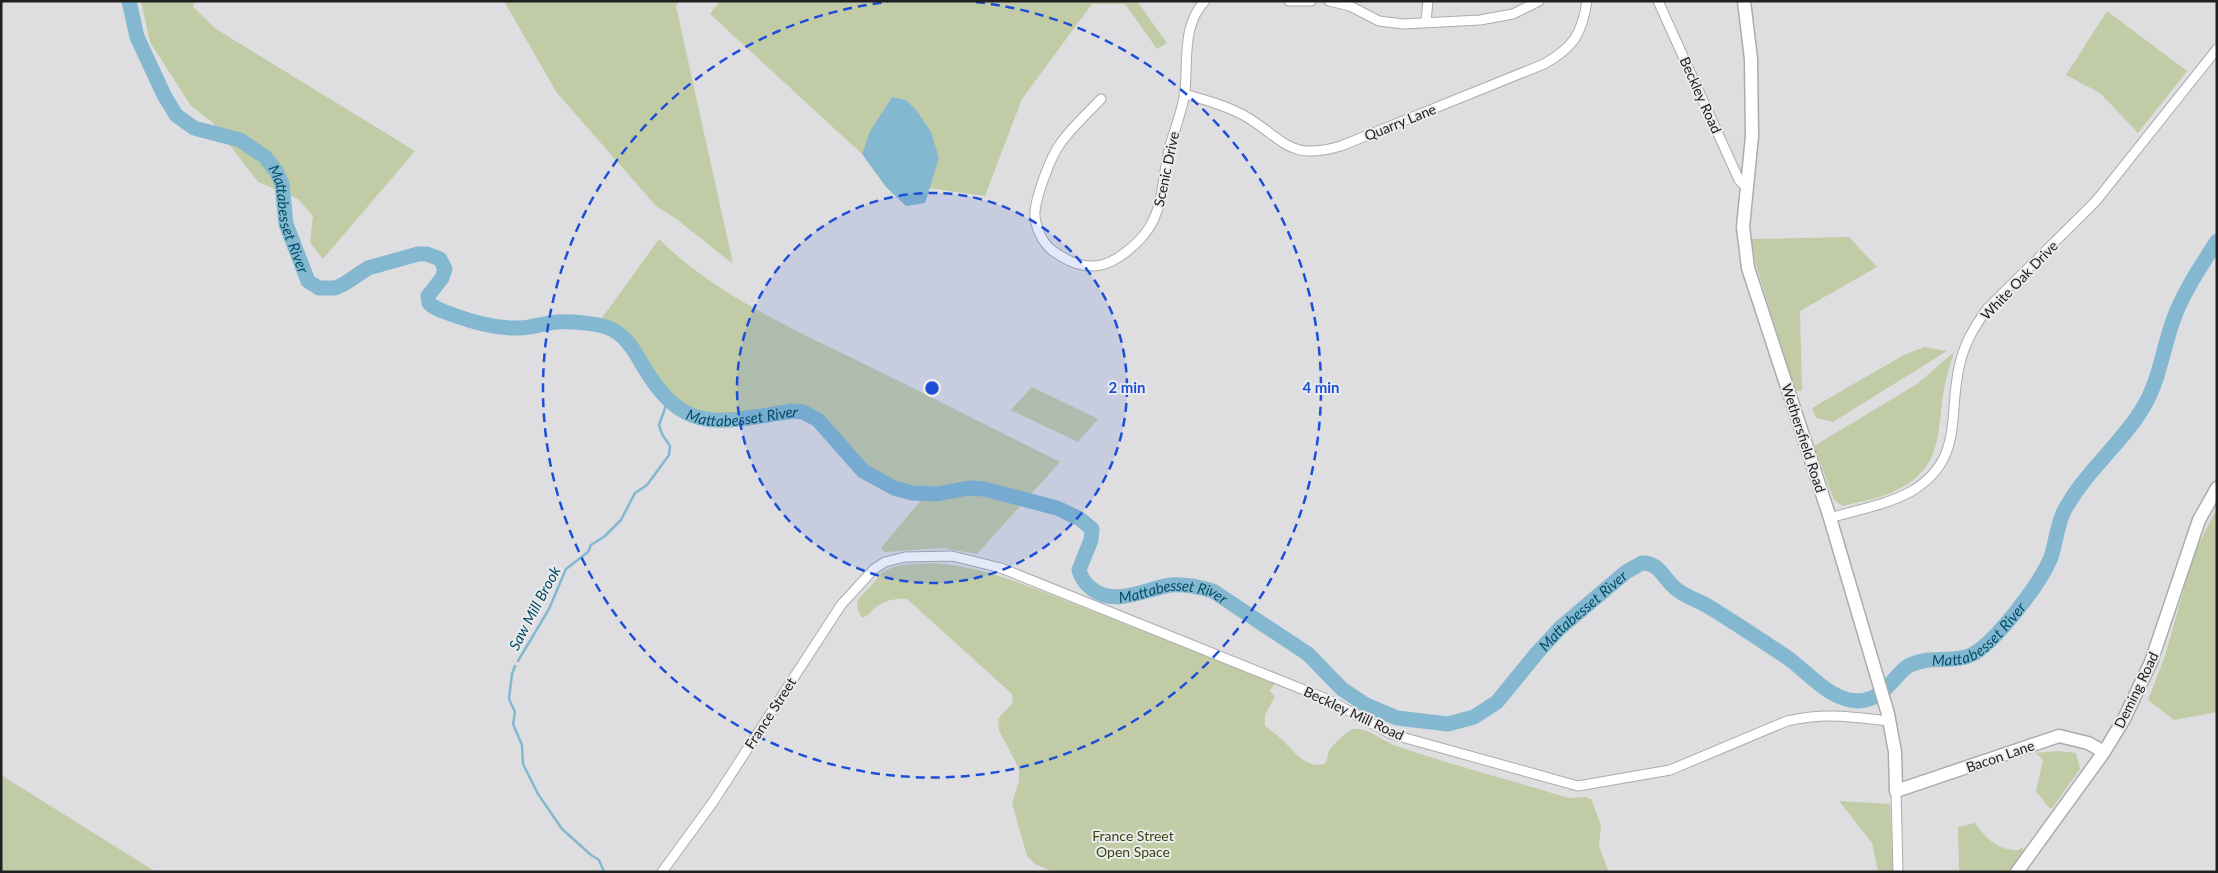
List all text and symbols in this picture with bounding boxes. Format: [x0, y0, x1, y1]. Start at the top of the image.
street label: Beckley Road [1677, 54, 1725, 136]
street label: Quarry Lane [1362, 100, 1438, 144]
street label: Scenic Drive [1150, 130, 1182, 208]
water label: Mattabesset River [265, 162, 313, 276]
street label: White Oak Drive [1977, 237, 2061, 323]
text: 2 min [1108, 378, 1146, 396]
text: 4 min [1302, 378, 1340, 396]
centre of rings [923, 379, 941, 397]
street label: Wethersfield Road [1778, 381, 1830, 495]
water label: Mattabesset River [684, 402, 799, 429]
water label: Saw Mill Brook [504, 562, 564, 653]
water label: Mattabesset River [1535, 566, 1631, 654]
water label: Mattabesset River [1117, 576, 1232, 608]
water label: Mattabesset River [1932, 598, 2030, 669]
street label: Deming Road [2110, 649, 2162, 731]
street label: France Street [741, 674, 799, 752]
street label: Beckley Mill Road [1301, 682, 1407, 744]
street label: Bacon Lane [1964, 736, 2036, 776]
park label: France Street Open Space [1092, 827, 1174, 860]

